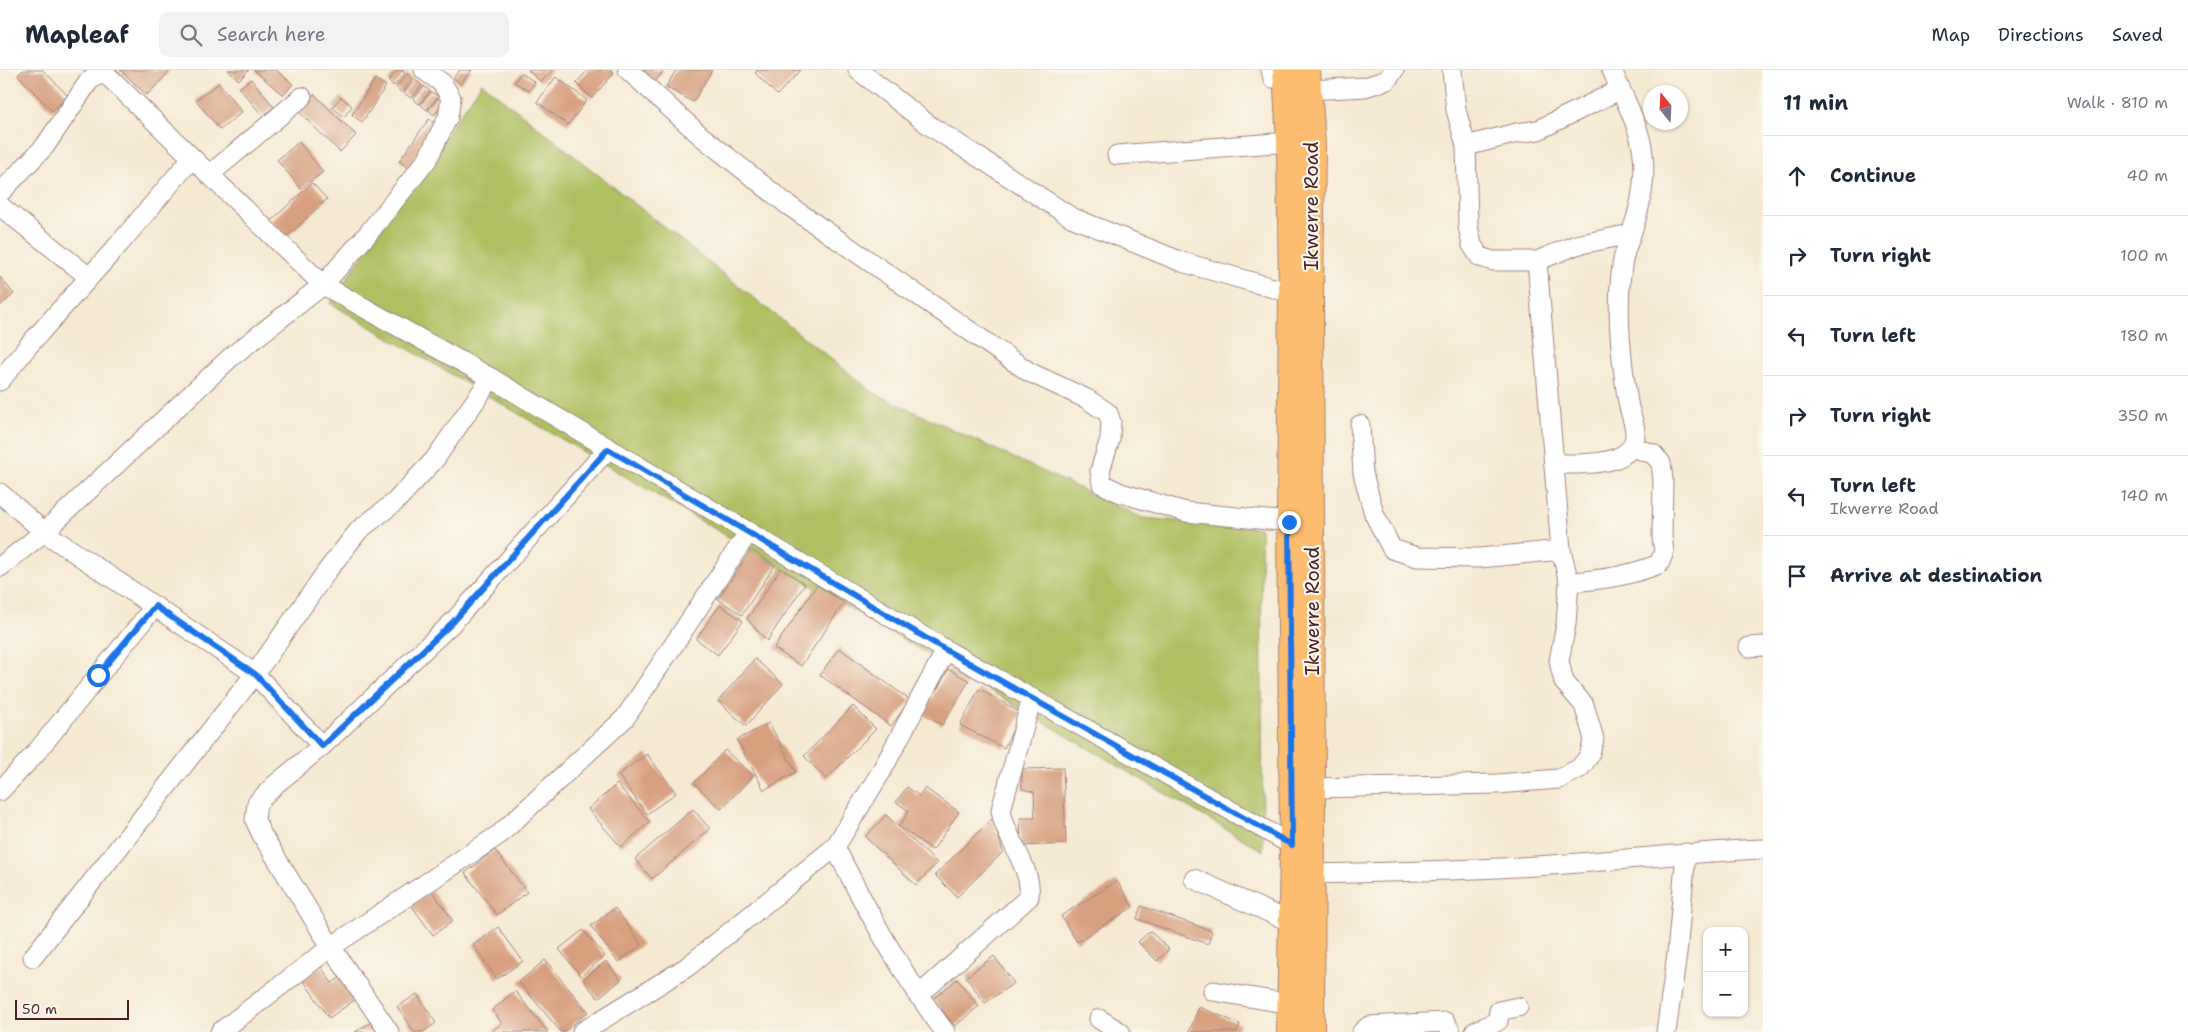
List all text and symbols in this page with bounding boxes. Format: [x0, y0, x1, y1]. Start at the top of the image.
search box [159, 12, 509, 57]
text: Mapleaf [25, 19, 129, 51]
icon: search [177, 21, 205, 49]
text: Search here [217, 22, 325, 47]
text: Map [1932, 23, 1970, 47]
text: Directions [1998, 23, 2084, 47]
text: Saved [2112, 23, 2163, 47]
north arrow [1643, 85, 1688, 130]
text: 11 min [1783, 89, 1848, 117]
text: Walk · 810 m [2067, 92, 2168, 113]
street label: Ikwerre Road [1299, 142, 1324, 270]
icon: ahead [1783, 162, 1811, 190]
text: Continue [1830, 163, 1916, 188]
text: 40 m [2126, 165, 2168, 186]
icon: right [1783, 242, 1811, 270]
text: Turn right [1830, 243, 1931, 268]
text: 100 m [2120, 245, 2168, 266]
icon: left [1783, 322, 1811, 350]
text: Turn left [1830, 323, 1916, 348]
text: 180 m [2120, 325, 2168, 346]
icon: right [1783, 402, 1811, 430]
text: Turn right [1830, 403, 1931, 428]
text: 350 m [2117, 405, 2168, 426]
text: Turn left [1830, 473, 1916, 498]
icon: left [1783, 482, 1811, 510]
text: 140 m [2121, 485, 2168, 506]
text: Ikwerre Road [1830, 498, 1939, 519]
route end [1278, 511, 1301, 534]
street label: Ikwerre Road [1300, 547, 1325, 675]
icon: arrive [1783, 562, 1811, 590]
text: Arrive at destination [1830, 563, 2042, 588]
route start [87, 664, 110, 687]
map controls [1703, 927, 1748, 1017]
button: + [1703, 927, 1748, 972]
button: − [1703, 972, 1748, 1017]
scale bar [15, 997, 129, 1020]
text: 50 m [22, 1000, 57, 1018]

